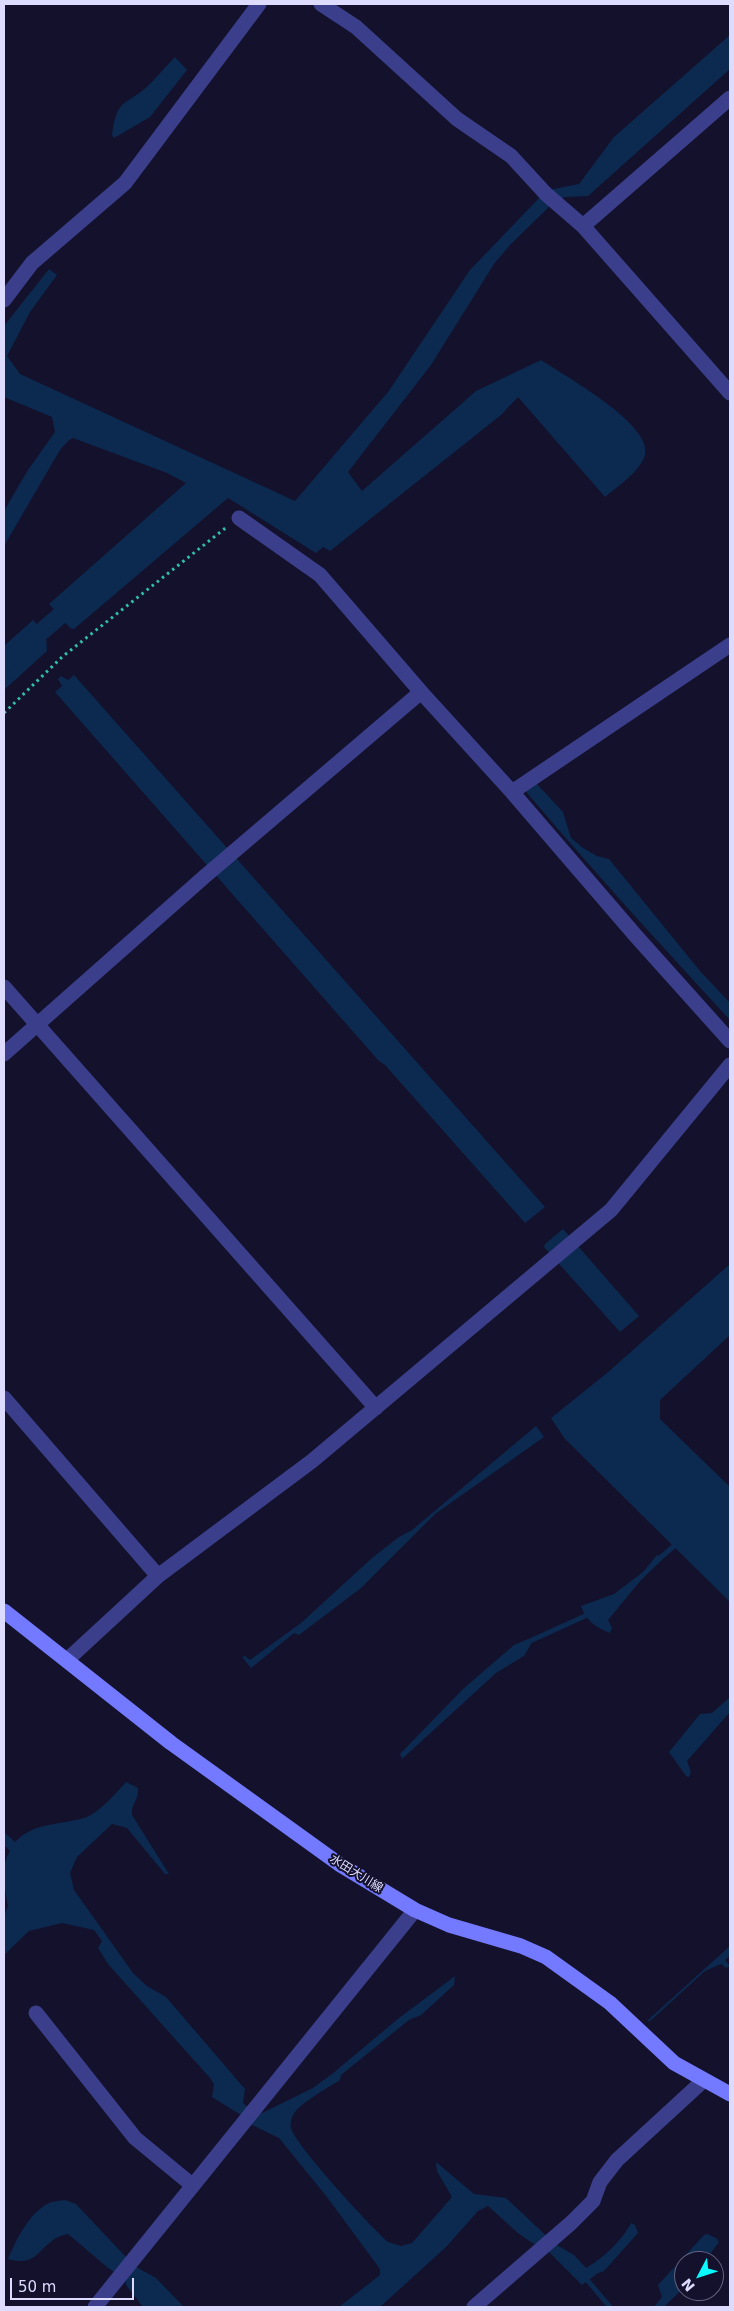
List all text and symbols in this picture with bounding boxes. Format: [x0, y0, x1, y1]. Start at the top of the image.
street label: 水田大川線 [327, 1852, 385, 1896]
north arrow [674, 2251, 724, 2301]
scale bar [12, 2268, 136, 2300]
text: N [678, 2275, 698, 2295]
text: 50 m [18, 2278, 56, 2296]

